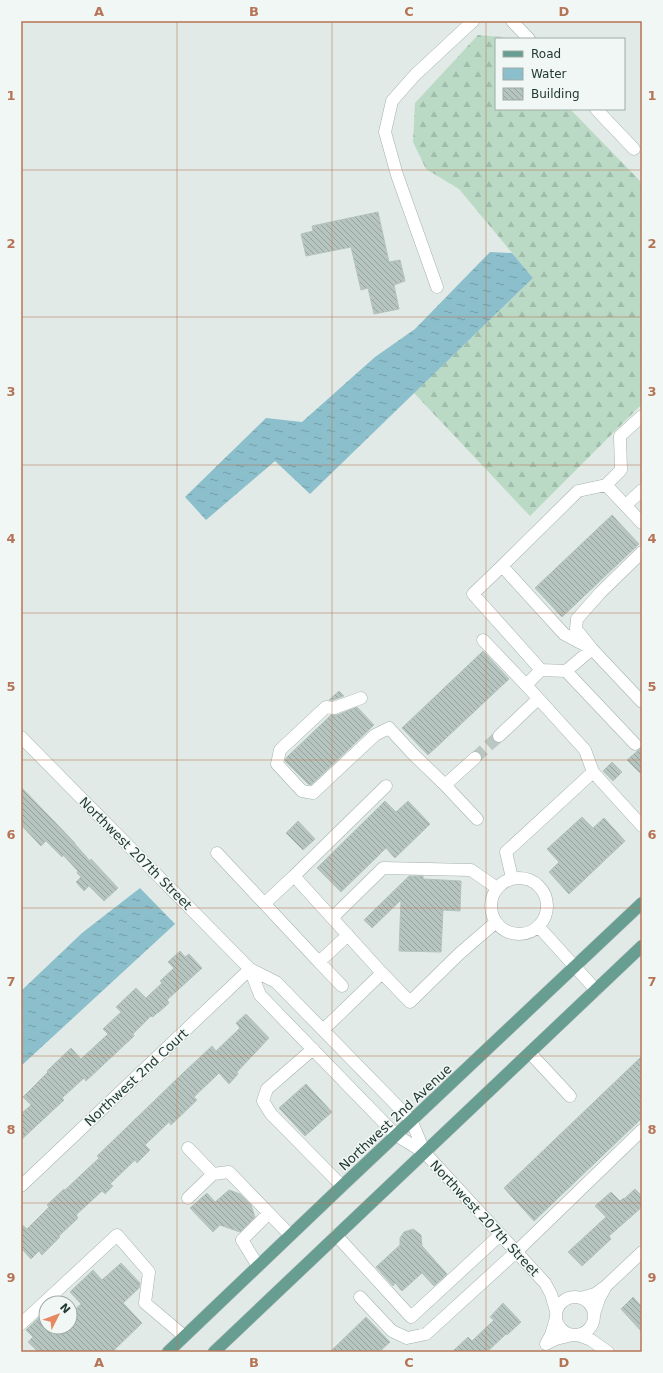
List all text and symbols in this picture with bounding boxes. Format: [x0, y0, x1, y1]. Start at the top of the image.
text: A [94, 4, 104, 19]
text: B [249, 4, 259, 19]
text: C [404, 4, 414, 19]
text: D [559, 4, 570, 19]
legend [495, 38, 625, 110]
text: Road [531, 47, 561, 61]
text: Water [531, 67, 567, 81]
text: Building [531, 87, 580, 101]
text: 1 [6, 88, 16, 103]
text: 1 [647, 88, 657, 103]
text: 2 [6, 236, 16, 251]
text: 2 [647, 236, 657, 251]
text: 3 [6, 384, 16, 399]
text: 3 [647, 384, 657, 399]
text: 4 [6, 531, 16, 546]
text: 4 [647, 531, 657, 546]
text: 5 [6, 679, 16, 694]
text: 5 [647, 679, 657, 694]
street label: Northwest 207th Street [76, 794, 195, 913]
text: 6 [6, 827, 16, 842]
text: 6 [647, 827, 657, 842]
text: 7 [6, 974, 16, 989]
text: 7 [647, 974, 657, 989]
street label: Northwest 2nd Court [82, 1026, 191, 1129]
street label: Northwest 2nd Avenue [336, 1061, 455, 1173]
text: 8 [6, 1122, 16, 1137]
text: 8 [647, 1122, 657, 1137]
street label: Northwest 207th Street [427, 1157, 542, 1279]
text: 9 [6, 1270, 16, 1285]
text: 9 [647, 1270, 657, 1285]
north arrow [38, 1295, 78, 1335]
text: N [57, 1301, 73, 1316]
text: A [94, 1355, 104, 1370]
text: B [249, 1355, 259, 1370]
text: C [404, 1355, 414, 1370]
text: D [559, 1355, 570, 1370]

